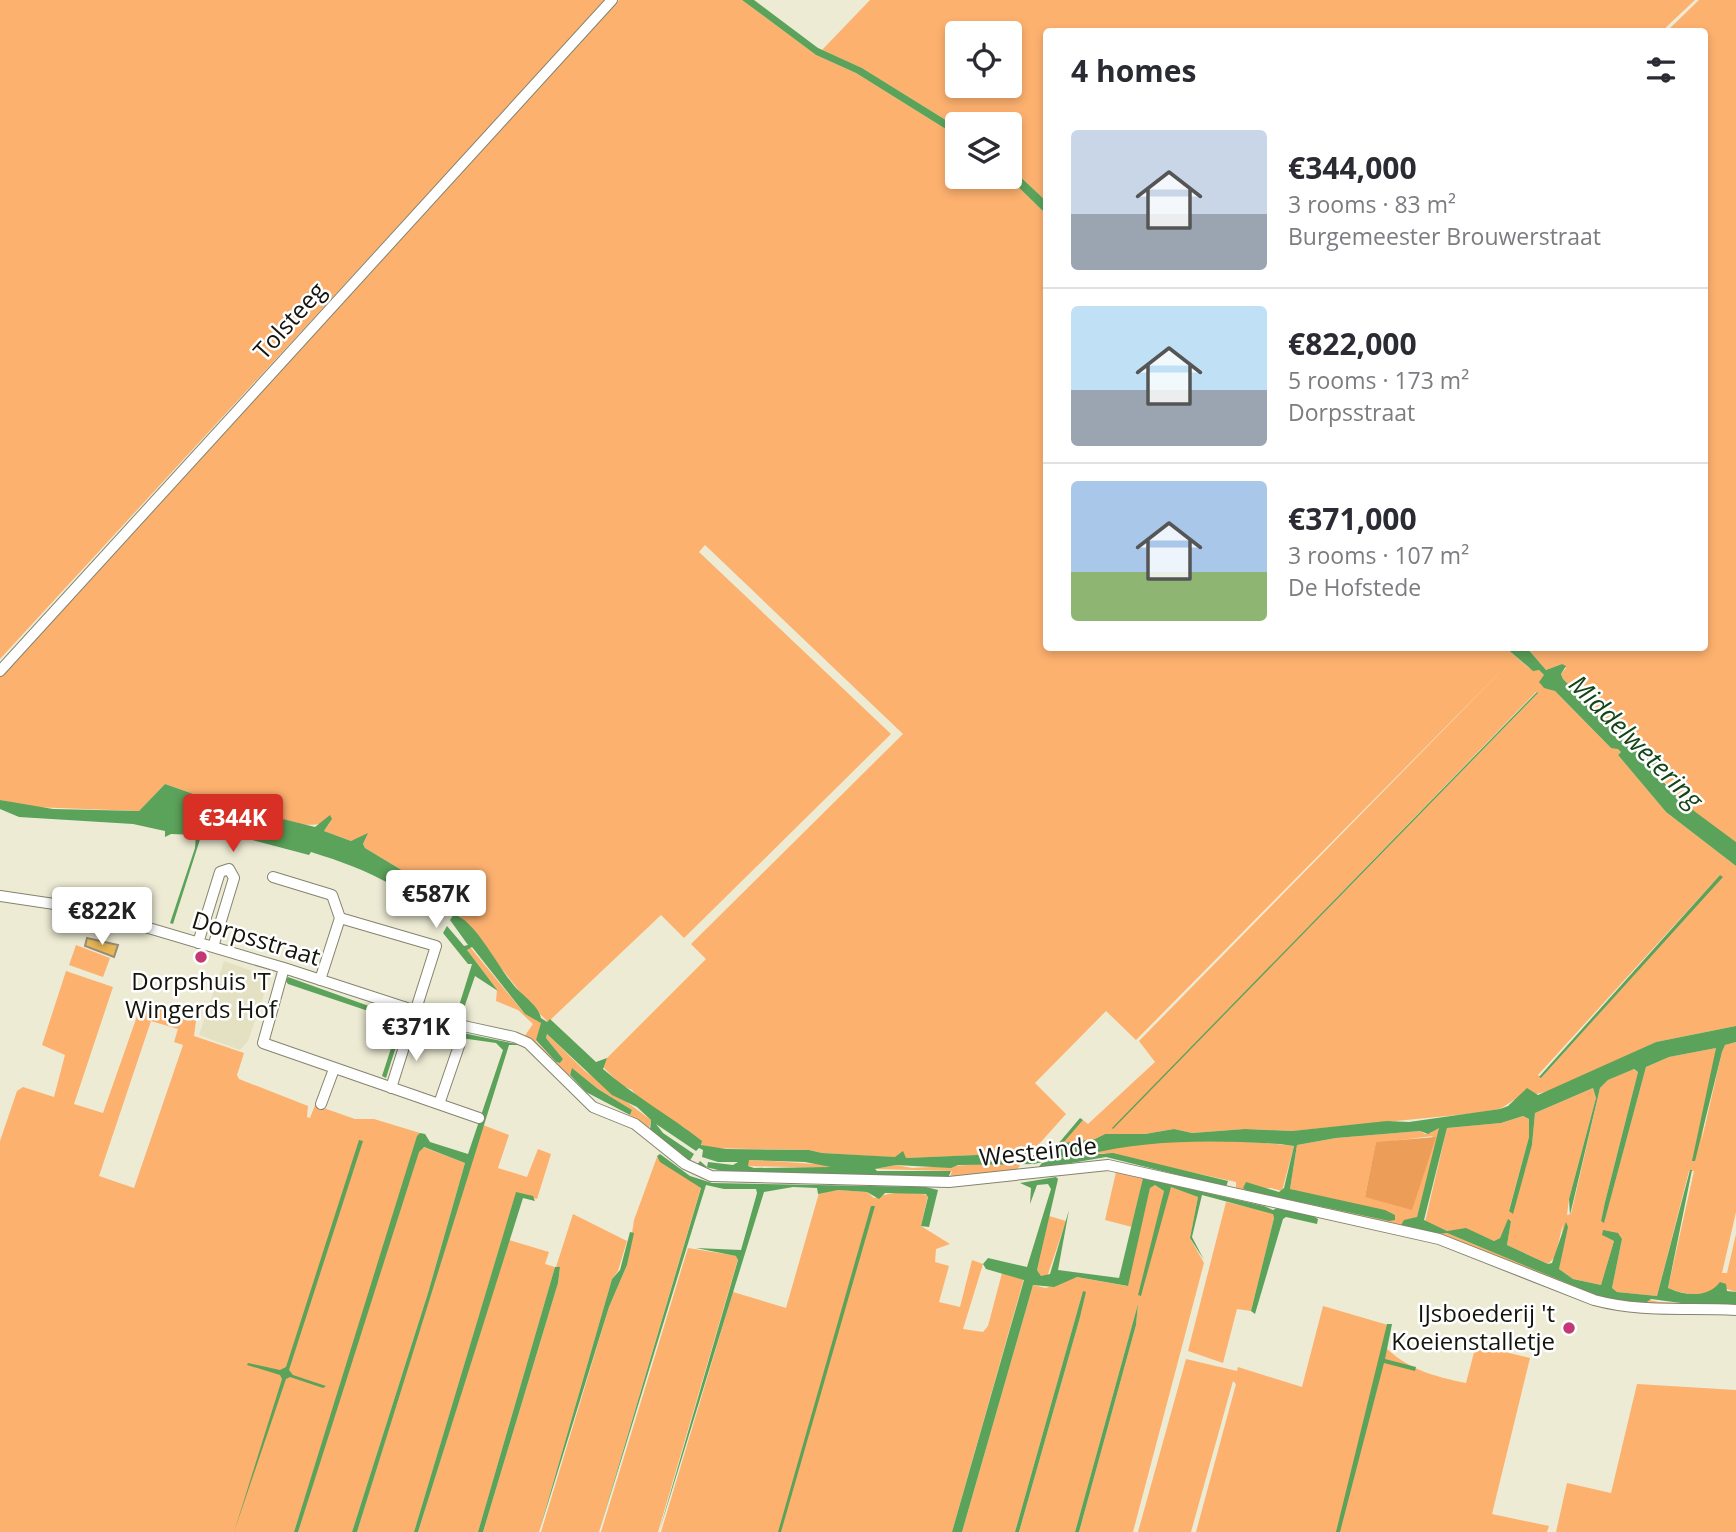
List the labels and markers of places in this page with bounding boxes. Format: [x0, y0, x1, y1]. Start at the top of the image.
pin: €344K [184, 794, 282, 854]
pin: €587K [387, 870, 485, 930]
pin: €822K [53, 888, 151, 947]
marker: Dorpshuis 'T Wingerds Hof [193, 949, 209, 965]
place label: Dorpshuis 'T Wingerds Hof [125, 964, 279, 1025]
pin: €371K [367, 1004, 465, 1063]
place label: IJsboederij 't Koeienstalletje [1391, 1296, 1555, 1357]
marker: IJsboederij 't Koeienstalletje [1561, 1320, 1577, 1336]

